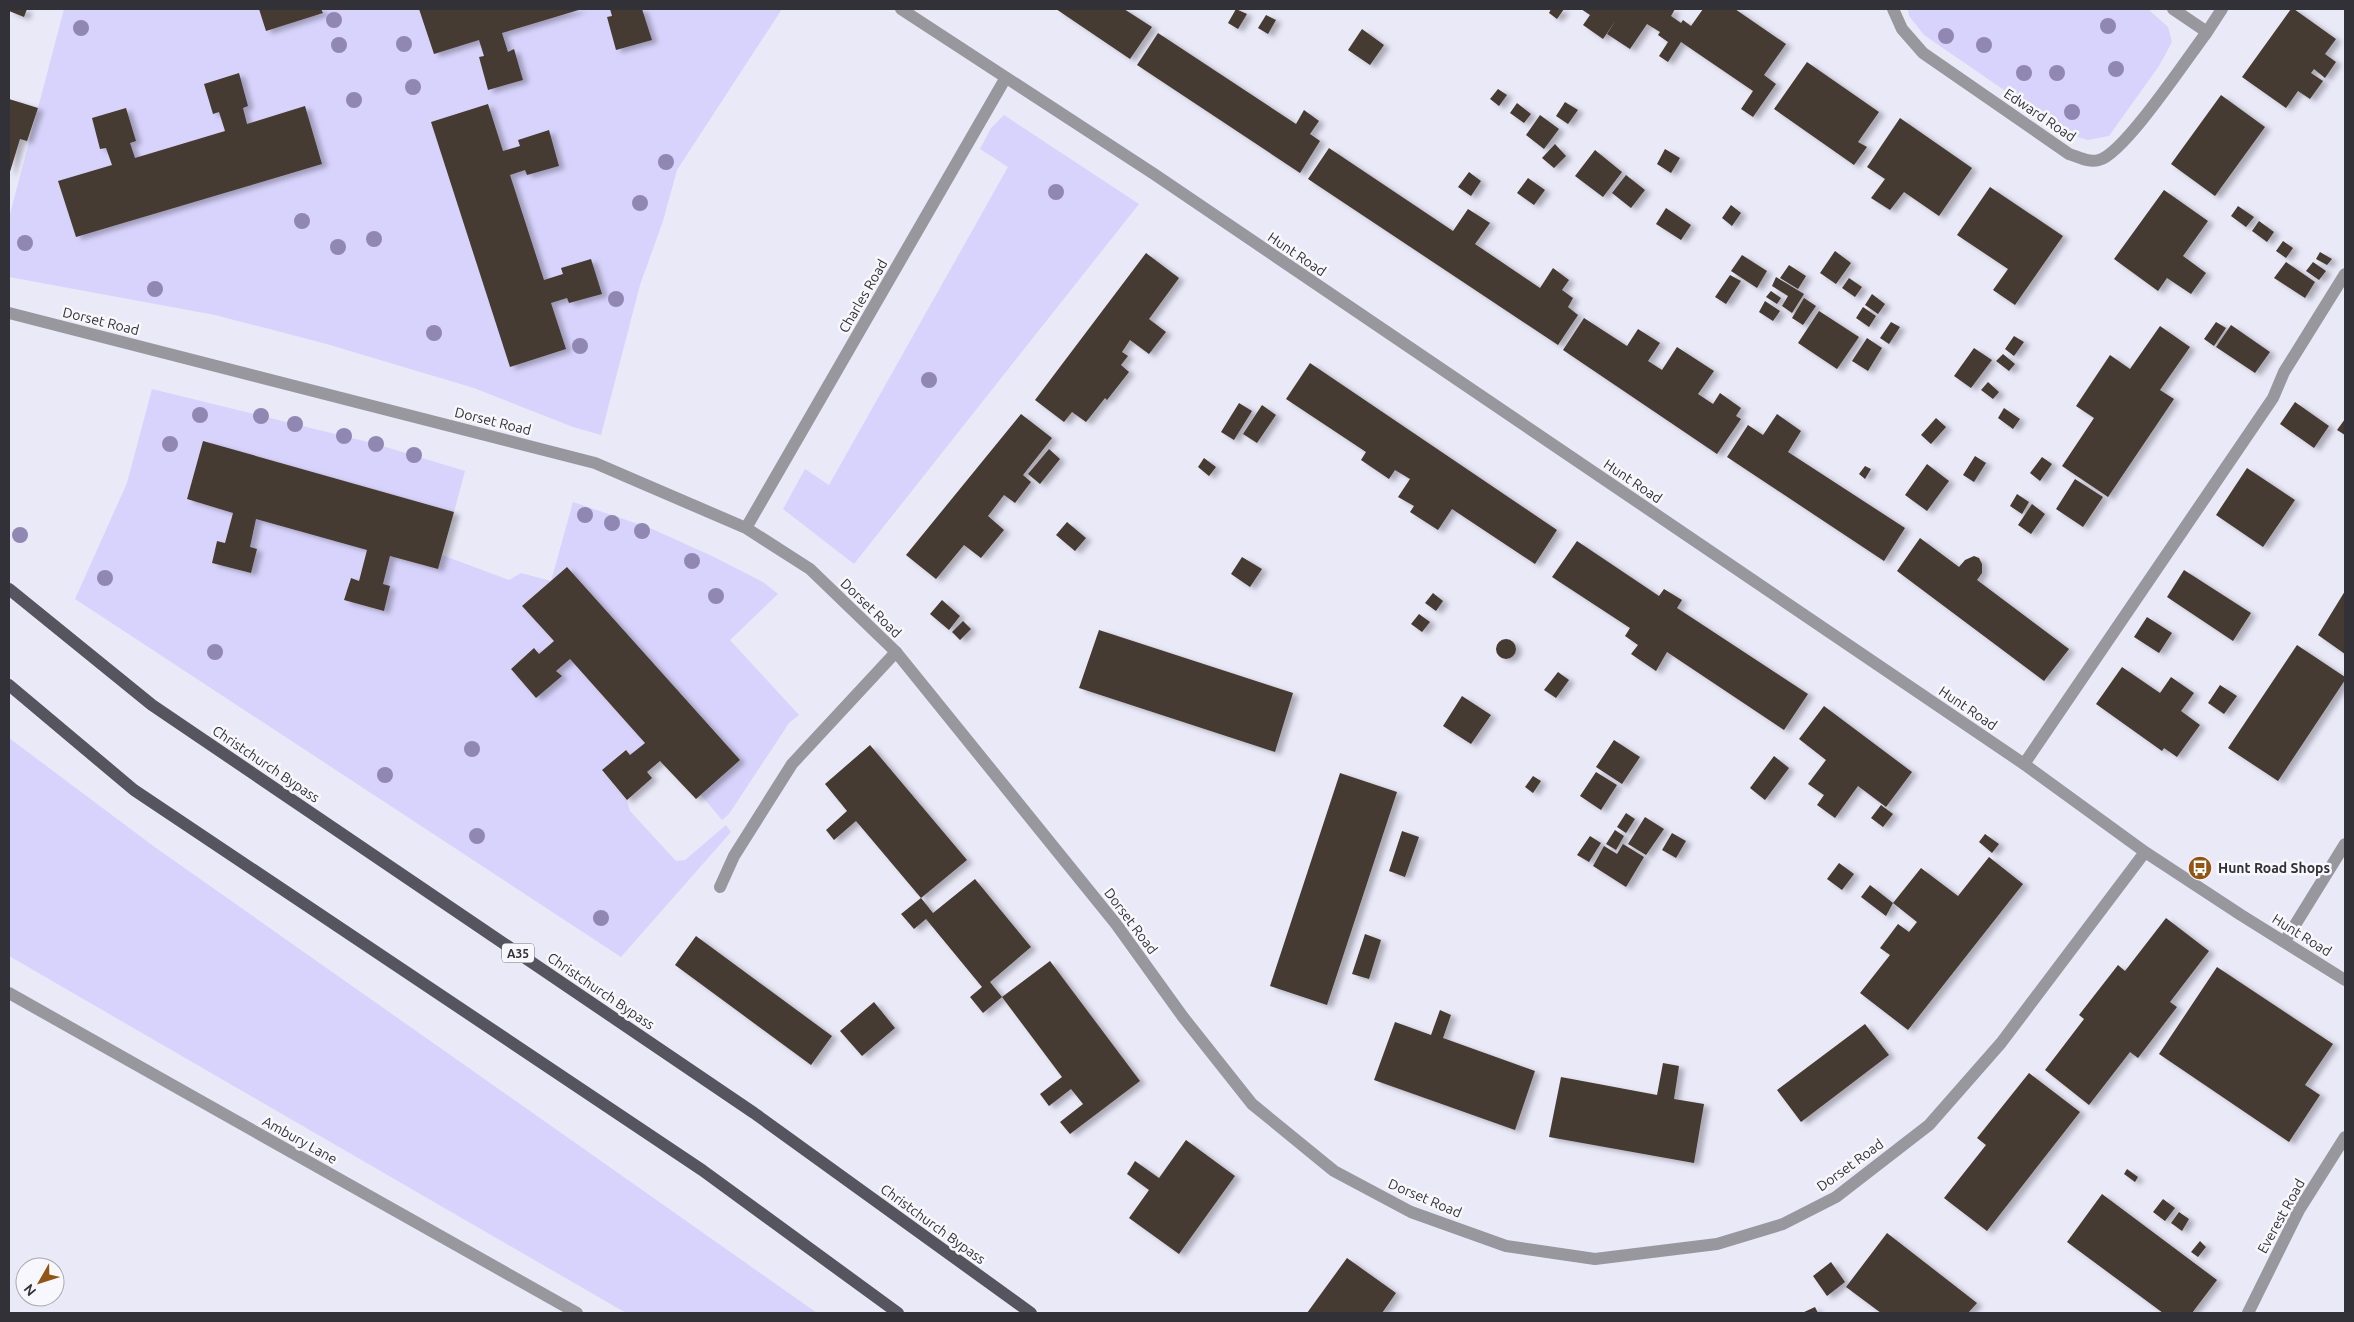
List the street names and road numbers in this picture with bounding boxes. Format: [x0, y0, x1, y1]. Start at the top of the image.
street label: Edward Road [2001, 85, 2079, 145]
street label: Hunt Road [1265, 229, 1329, 279]
street label: Charles Road [836, 256, 890, 336]
street label: Dorset Road [61, 304, 141, 338]
street label: Dorset Road [453, 404, 533, 438]
street label: Hunt Road [1601, 456, 1665, 506]
street label: Dorset Road [837, 575, 905, 641]
street label: Hunt Road [1936, 683, 2000, 733]
street label: Christchurch Bypass [210, 722, 322, 806]
street label: Dorset Road [1101, 885, 1161, 957]
street label: Hunt Road [2269, 911, 2335, 959]
road number: A35 [502, 944, 534, 962]
street label: Christchurch Bypass [545, 949, 657, 1033]
street label: Ambury Lane [260, 1113, 340, 1167]
street label: Dorset Road [1814, 1136, 1886, 1194]
street label: Dorset Road [1386, 1175, 1464, 1221]
street label: Everest Road [2254, 1176, 2308, 1256]
street label: Christchurch Bypass [878, 1181, 988, 1267]

